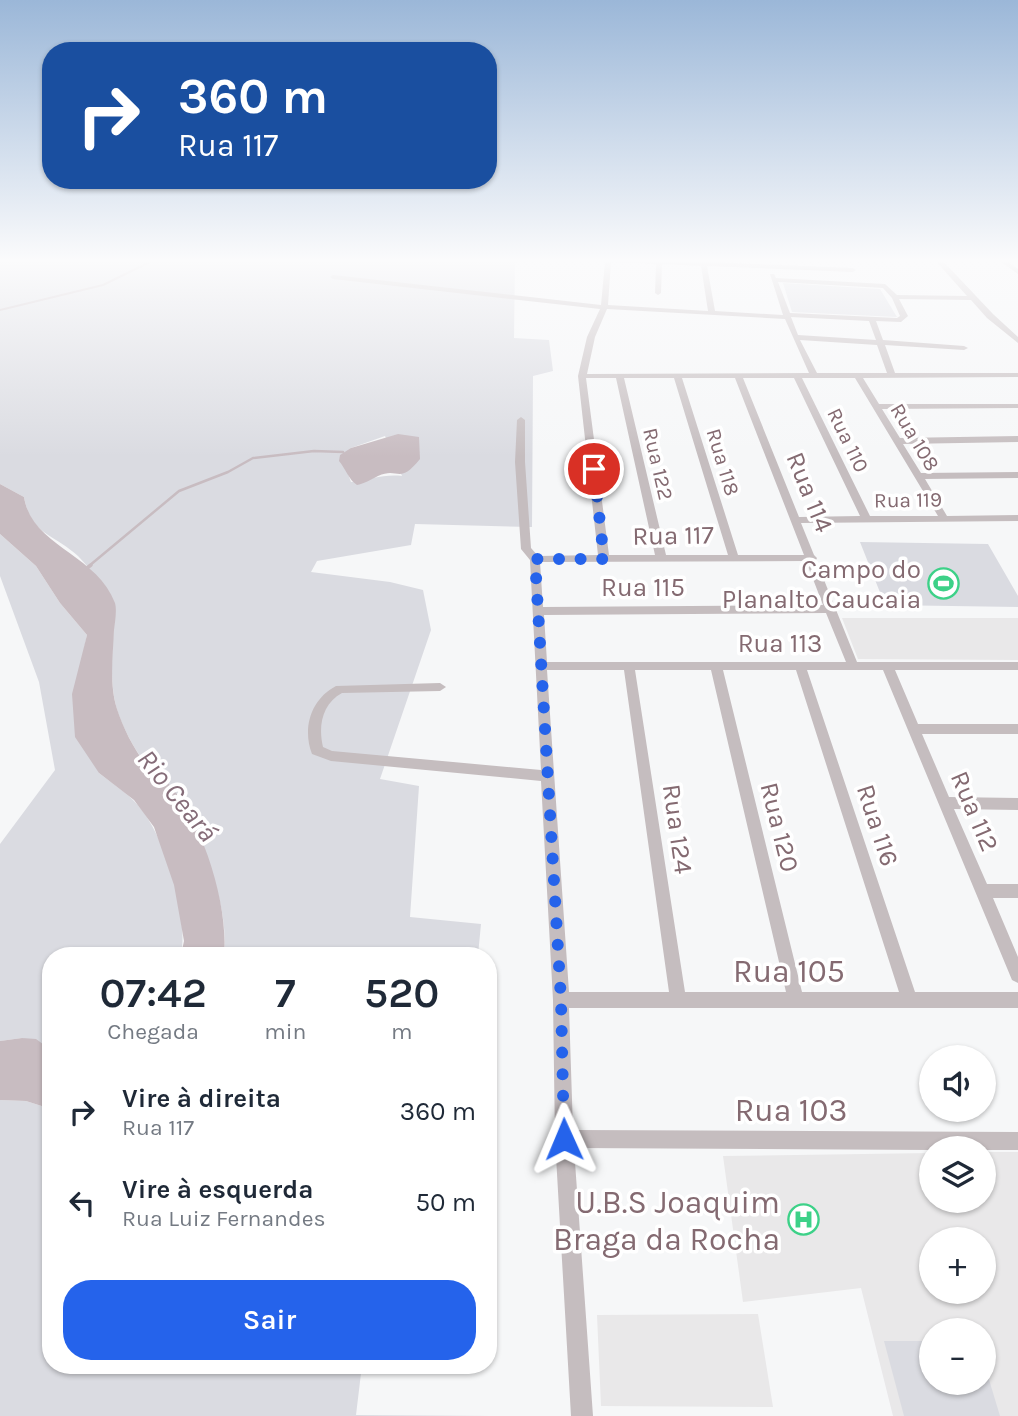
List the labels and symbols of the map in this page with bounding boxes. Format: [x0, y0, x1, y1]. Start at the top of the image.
street label: Rua 108 [886, 399, 944, 475]
street label: Rua 110 [822, 404, 874, 476]
street label: Rua 122 [638, 426, 678, 502]
street label: Rua 118 [701, 426, 745, 498]
pin [564, 439, 624, 499]
street label: Rua 114 [779, 447, 840, 537]
street label: Rua 119 [874, 487, 942, 513]
street label: Rua 117 [632, 519, 714, 552]
place label: Campo do Planalto Caucaia [722, 554, 921, 615]
sports icon: Campo do Planalto Caucaia [927, 567, 961, 601]
street label: Rua 115 [601, 572, 685, 603]
street label: Rua 113 [738, 628, 822, 659]
water label: Rio Ceará [130, 743, 225, 848]
street label: Rua 112 [944, 766, 1005, 856]
street label: Rua 120 [753, 779, 806, 875]
street label: Rua 116 [850, 780, 905, 870]
street label: Rua 124 [656, 782, 699, 876]
street label: Rua 105 [733, 953, 845, 990]
street label: Rua 103 [735, 1092, 847, 1129]
position arrow [527, 1102, 601, 1176]
place label: U.B.S Joaquim Braga da Rocha [553, 1184, 780, 1258]
hospital icon: U.B.S Joaquim Braga da Rocha [786, 1203, 820, 1237]

